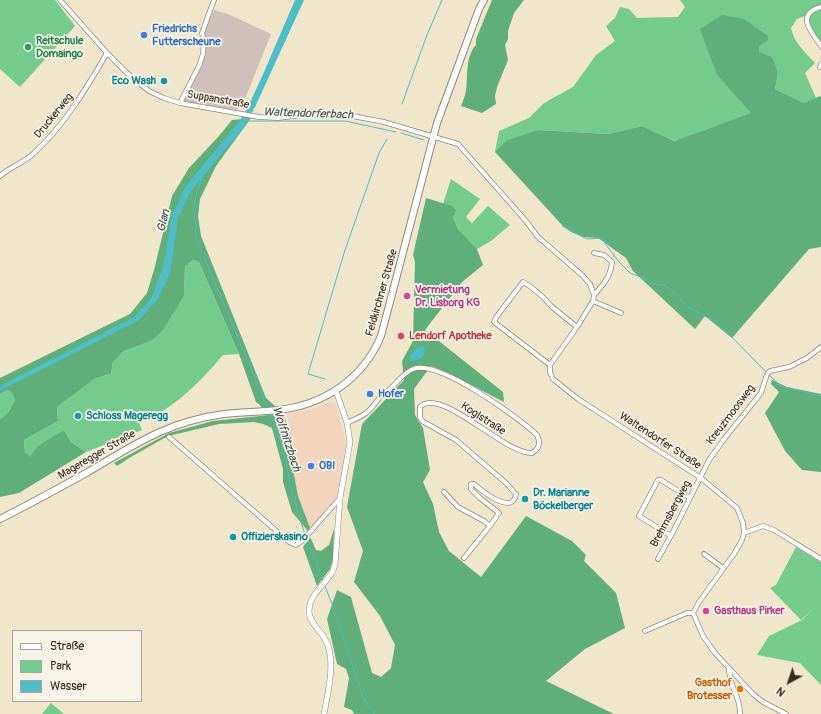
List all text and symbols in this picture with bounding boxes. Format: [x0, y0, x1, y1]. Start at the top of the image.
place label: Friedrichs Futterscheune [152, 22, 221, 48]
marker: Friedrichs Futterscheune [139, 30, 149, 40]
place label: Reitschule Domaingo [36, 34, 83, 60]
marker: Reitschule Domaingo [23, 42, 33, 52]
place label: Eco Wash [112, 74, 156, 88]
marker: Eco Wash [159, 76, 169, 86]
street label: Suppanstraße [186, 88, 250, 112]
street label: Druckerweg [32, 91, 76, 141]
water label: Waltendorferbach [263, 105, 353, 123]
water label: Glan [154, 208, 174, 234]
street label: Feldkirchner Straße [363, 248, 401, 338]
place label: Vermietung Dr. Lisborg KG [415, 283, 480, 309]
marker: Vermietung Dr. Lisborg KG [402, 291, 412, 301]
place label: Lendorf Apotheke [409, 329, 492, 343]
marker: Lendorf Apotheke [396, 331, 406, 341]
street label: Kreuzmoosweg [704, 382, 758, 448]
place label: Hofer [378, 387, 404, 401]
marker: Hofer [365, 389, 375, 399]
street label: Koglstraße [458, 400, 508, 438]
water label: Wölfnitzbach [269, 405, 303, 473]
place label: Schloss Mageregg [86, 409, 168, 423]
street label: Waltendorfer Straße [617, 410, 703, 472]
marker: Schloss Mageregg [73, 411, 83, 421]
street label: Mageregger Straße [56, 427, 138, 483]
place label: OBI [319, 459, 335, 473]
marker: OBI [306, 461, 316, 471]
street label: Brehmsbergweg [648, 478, 694, 550]
place label: Dr. Marianne Böckelberger [533, 486, 593, 512]
marker: Dr. Marianne Böckelberger [520, 494, 530, 504]
place label: Offizierskasino [241, 530, 308, 544]
marker: Offizierskasino [228, 532, 238, 542]
place label: Gasthaus Pirker [714, 604, 785, 618]
marker: Gasthaus Pirker [701, 606, 711, 616]
legend [12, 630, 142, 702]
text: Straße [50, 639, 84, 654]
text: Park [50, 659, 71, 674]
north arrow [769, 662, 809, 702]
place label: Gasthof Brotesser [687, 676, 732, 702]
text: Wasser [50, 679, 87, 694]
marker: Gasthof Brotesser [735, 684, 745, 694]
text: N [774, 684, 788, 699]

